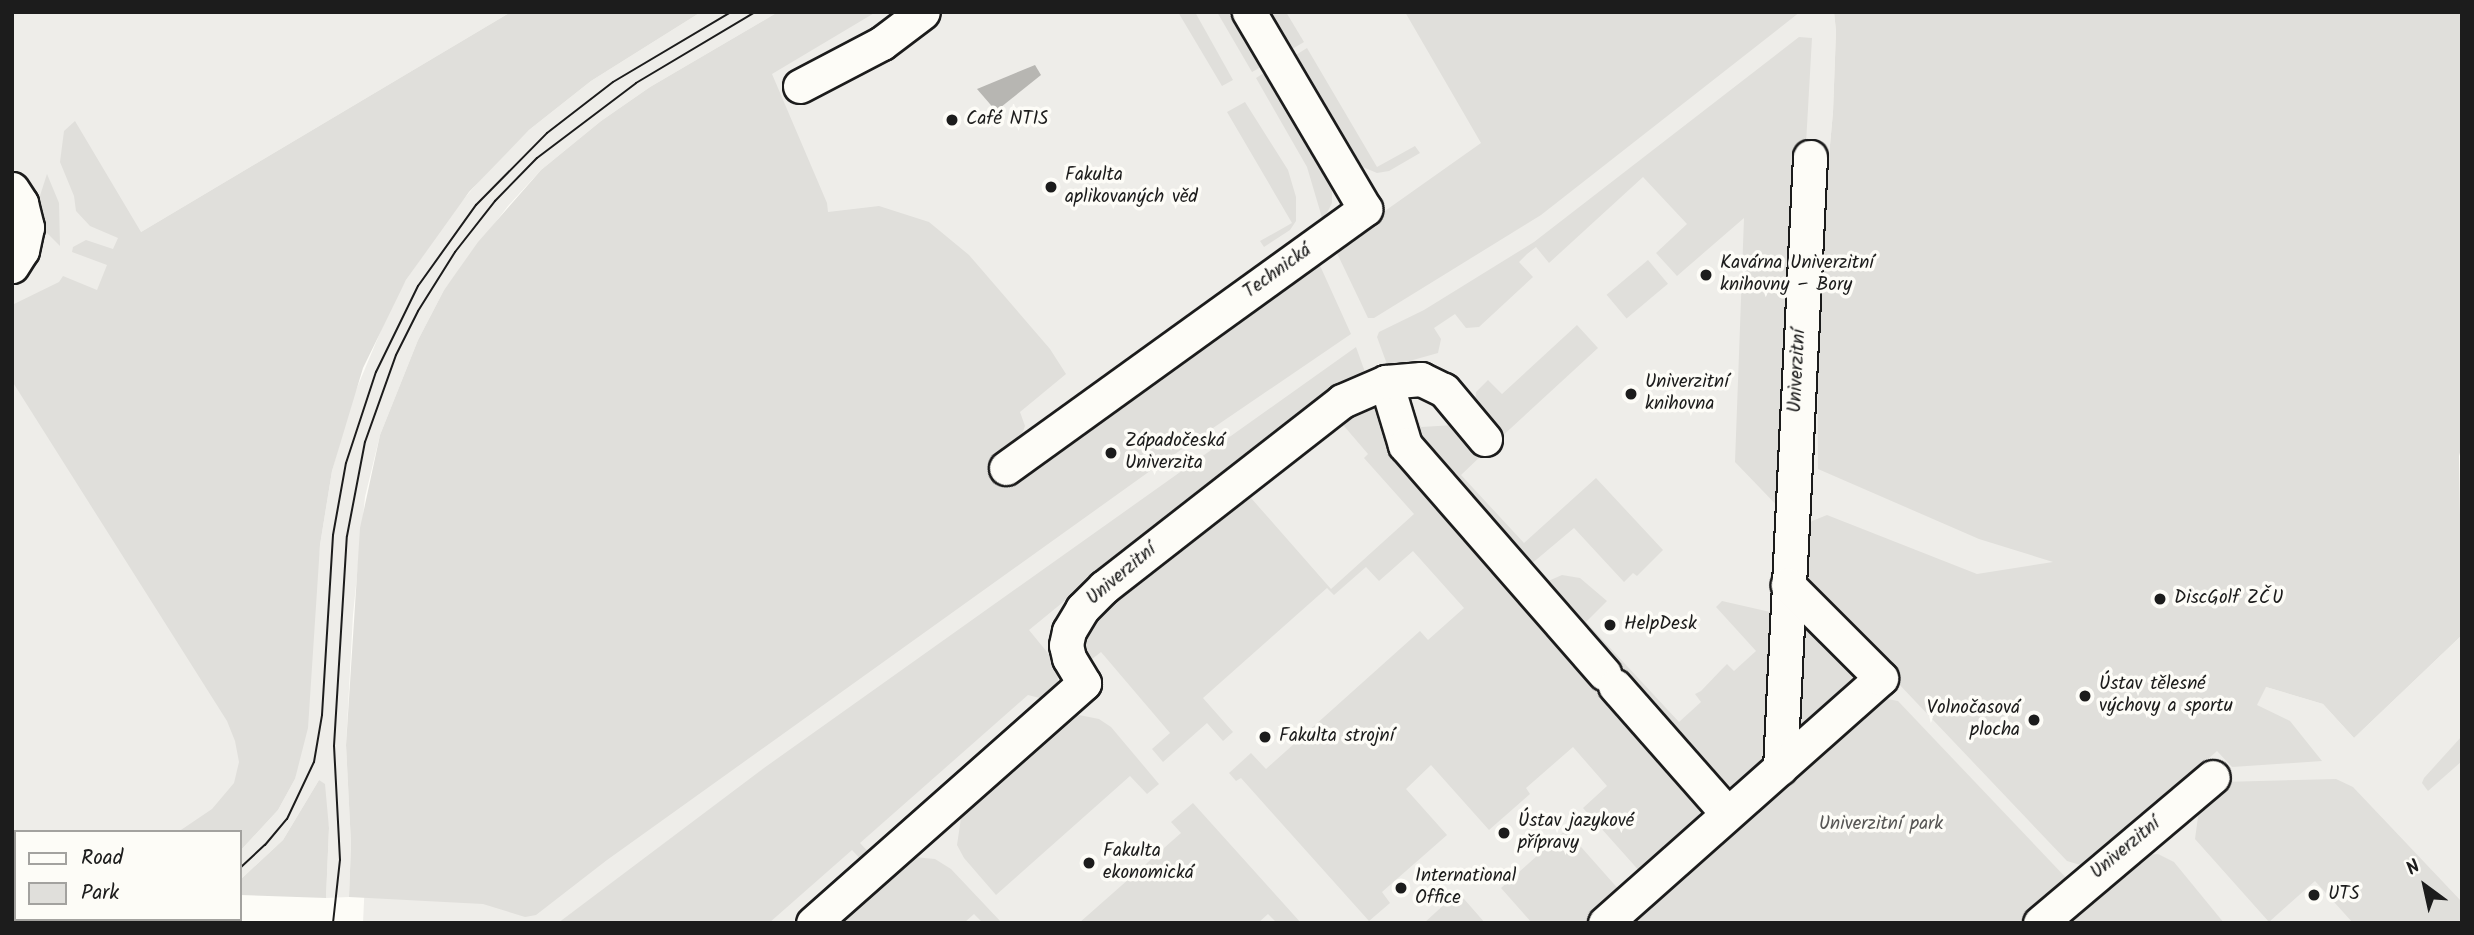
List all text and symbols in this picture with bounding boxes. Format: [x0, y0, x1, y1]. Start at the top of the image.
place label: Café NTIS [966, 109, 1048, 131]
marker: Café NTIS [944, 112, 960, 128]
place label: Fakulta aplikovaných věd [1065, 165, 1198, 209]
marker: Fakulta aplikovaných věd [1043, 179, 1059, 195]
street label: Technická [1240, 240, 1316, 304]
place label: Kavárna Univerzitní knihovny – Bory [1720, 253, 1874, 297]
marker: Kavárna Univerzitní knihovny – Bory [1698, 267, 1714, 283]
street label: Univerzitní [1784, 329, 1812, 413]
place label: Univerzitní knihovna [1645, 372, 1729, 416]
marker: Univerzitní knihovna [1623, 386, 1639, 402]
place label: Západočeská Univerzita [1125, 431, 1225, 475]
marker: Západočeská Univerzita [1103, 445, 1119, 461]
street label: Univerzitní [1083, 539, 1161, 611]
place label: DiscGolf ZČU [2174, 588, 2283, 610]
marker: DiscGolf ZČU [2152, 591, 2168, 607]
place label: HelpDesk [1624, 614, 1697, 636]
marker: HelpDesk [1602, 617, 1618, 633]
place label: Ústav tělesné výchovy a sportu [2099, 674, 2233, 718]
marker: Ústav tělesné výchovy a sportu [2077, 688, 2093, 704]
place label: Volnočasová plocha [1927, 698, 2020, 742]
marker: Volnočasová plocha [2026, 712, 2042, 728]
place label: Fakulta strojní [1279, 726, 1394, 748]
marker: Fakulta strojní [1257, 729, 1273, 745]
place label: Ústav jazykové přípravy [1518, 811, 1634, 855]
street label: Univerzitní [2087, 813, 2165, 885]
park label: Univerzitní park [1819, 814, 1943, 836]
marker: Ústav jazykové přípravy [1496, 825, 1512, 841]
legend [14, 830, 242, 921]
place label: Fakulta ekonomická [1103, 841, 1194, 885]
text: Road [81, 842, 123, 875]
north arrow [2390, 851, 2460, 921]
text: N [2400, 853, 2427, 884]
marker: Fakulta ekonomická [1081, 855, 1097, 871]
place label: International Office [1415, 866, 1516, 910]
text: Park [81, 877, 119, 910]
marker: International Office [1393, 880, 1409, 896]
place label: UTS [2328, 884, 2360, 906]
marker: UTS [2306, 887, 2322, 903]

